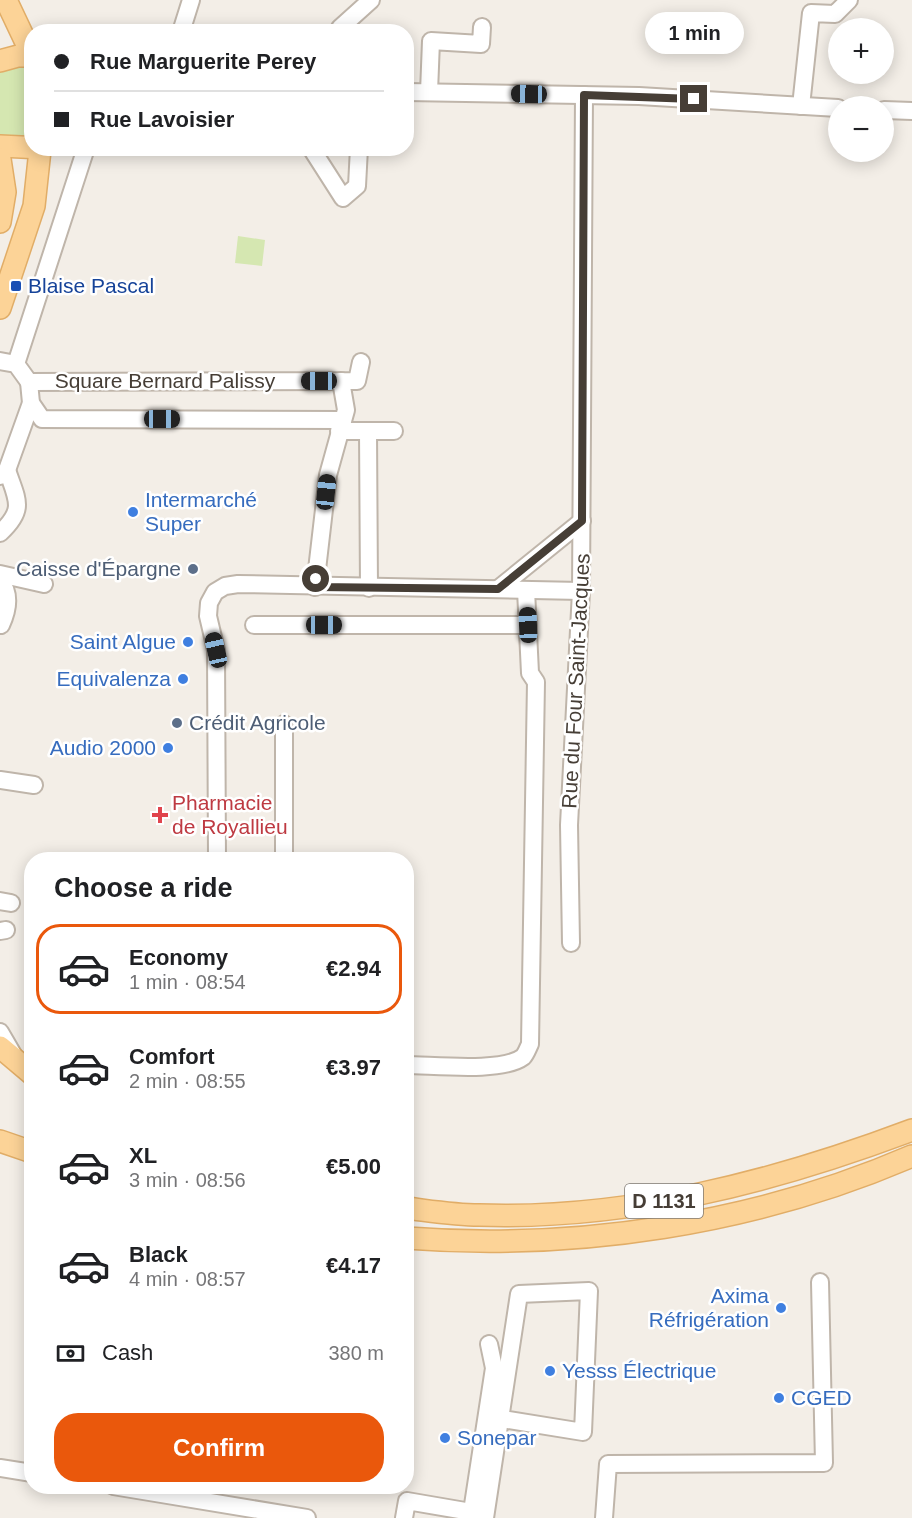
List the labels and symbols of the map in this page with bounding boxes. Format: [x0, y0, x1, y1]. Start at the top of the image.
callout: 1 min [644, 12, 744, 54]
car [511, 85, 547, 103]
route end [680, 85, 707, 112]
place label: Blaise Pascal [28, 274, 154, 297]
marker: Blaise Pascal [9, 279, 23, 293]
street label: Square Bernard Palissy [55, 369, 276, 392]
car [301, 372, 337, 390]
car [144, 410, 180, 428]
car [315, 473, 337, 511]
place label: Intermarché Super [145, 488, 257, 535]
marker: Intermarché Super [126, 505, 140, 519]
street label: Rue du Four Saint-Jacques [557, 553, 594, 809]
place label: Caisse d'Épargne [16, 557, 181, 580]
marker: Caisse d'Épargne [186, 562, 200, 576]
route start [302, 565, 329, 592]
car [518, 607, 538, 643]
car [306, 616, 342, 634]
place label: Saint Algue [70, 630, 176, 653]
car [203, 630, 229, 670]
marker: Saint Algue [181, 635, 195, 649]
place label: Equivalenza [57, 667, 171, 690]
marker: Equivalenza [176, 672, 190, 686]
place label: Crédit Agricole [189, 711, 326, 734]
marker: Crédit Agricole [170, 716, 184, 730]
place label: Audio 2000 [50, 736, 156, 759]
marker: Audio 2000 [161, 741, 175, 755]
place label: Pharmacie de Royallieu [172, 791, 288, 838]
marker: Pharmacie de Royallieu [153, 808, 167, 822]
road number: D 1131 [625, 1184, 703, 1218]
place label: Axima Réfrigération [649, 1284, 769, 1331]
marker: Axima Réfrigération [774, 1301, 788, 1315]
place label: Yesss Électrique [562, 1359, 716, 1382]
marker: Yesss Électrique [543, 1364, 557, 1378]
place label: CGED [791, 1386, 852, 1409]
marker: CGED [772, 1391, 786, 1405]
place label: Sonepar [457, 1426, 536, 1449]
marker: Sonepar [438, 1431, 452, 1445]

